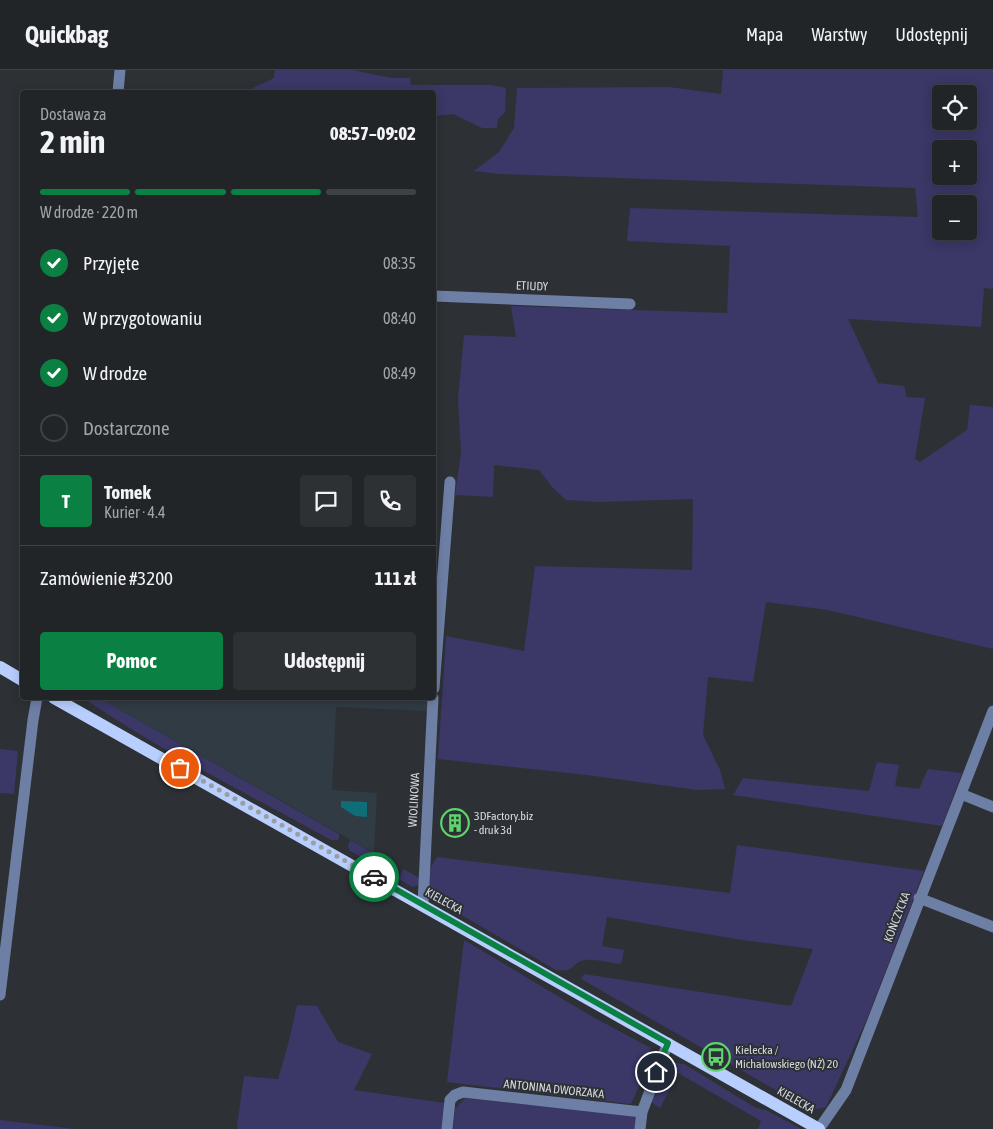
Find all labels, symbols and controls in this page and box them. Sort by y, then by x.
text: Quickbag [25,21,108,48]
text: Mapa [746,24,783,45]
text: Warstwy [811,24,867,45]
text: Udostępnij [895,24,968,45]
map controls [932,85,977,240]
button: locate [932,85,977,130]
text: Dostawa za [40,105,106,123]
text: 08:57–09:02 [330,122,416,144]
text: 2 min [40,123,105,160]
button: + [932,140,977,185]
button: − [932,195,977,240]
text: W drodze · 220 m [40,203,138,221]
icon: check [40,249,68,277]
text: Przyjęte [83,252,140,274]
text: 08:35 [383,254,416,272]
street label: ETIUDY [516,278,549,294]
icon: check [40,304,68,332]
text: W przygotowaniu [83,307,202,329]
text: 08:40 [383,309,416,327]
icon: check [40,359,68,387]
text: W drodze [83,362,147,384]
text: 08:49 [383,364,416,382]
text: Dostarczone [83,417,170,439]
button: chat [300,475,352,527]
button: phone [364,475,416,527]
text: Tomek [104,481,151,503]
text: T [62,490,70,512]
text: Kurier · 4.4 [104,503,166,521]
text: Zamówienie #3200 [40,567,173,589]
text: 111 zł [375,567,416,589]
button: Pomoc [40,632,223,690]
button: Udostępnij [233,632,416,690]
pin [159,747,201,789]
icon: bag [166,754,194,782]
street label: WIOLINOWA [406,772,422,828]
building icon: 3DFactory.biz - druk 3d [440,808,470,838]
place label: 3DFactory.biz - druk 3d [474,809,534,837]
courier [349,852,399,902]
icon: car [360,863,388,891]
street label: KIELECKA [423,885,465,917]
street label: KOŃCZYCKA [881,890,913,944]
bus stop icon: Kielecka / Michałowskiego (NŻ) 20 [701,1042,731,1072]
place label: Kielecka / Michałowskiego (NŻ) 20 [735,1043,838,1071]
pin [635,1051,677,1093]
icon: home [642,1058,670,1086]
street label: ANTONINA DWORZAKA [503,1077,605,1101]
street label: KIELECKA [775,1084,817,1116]

